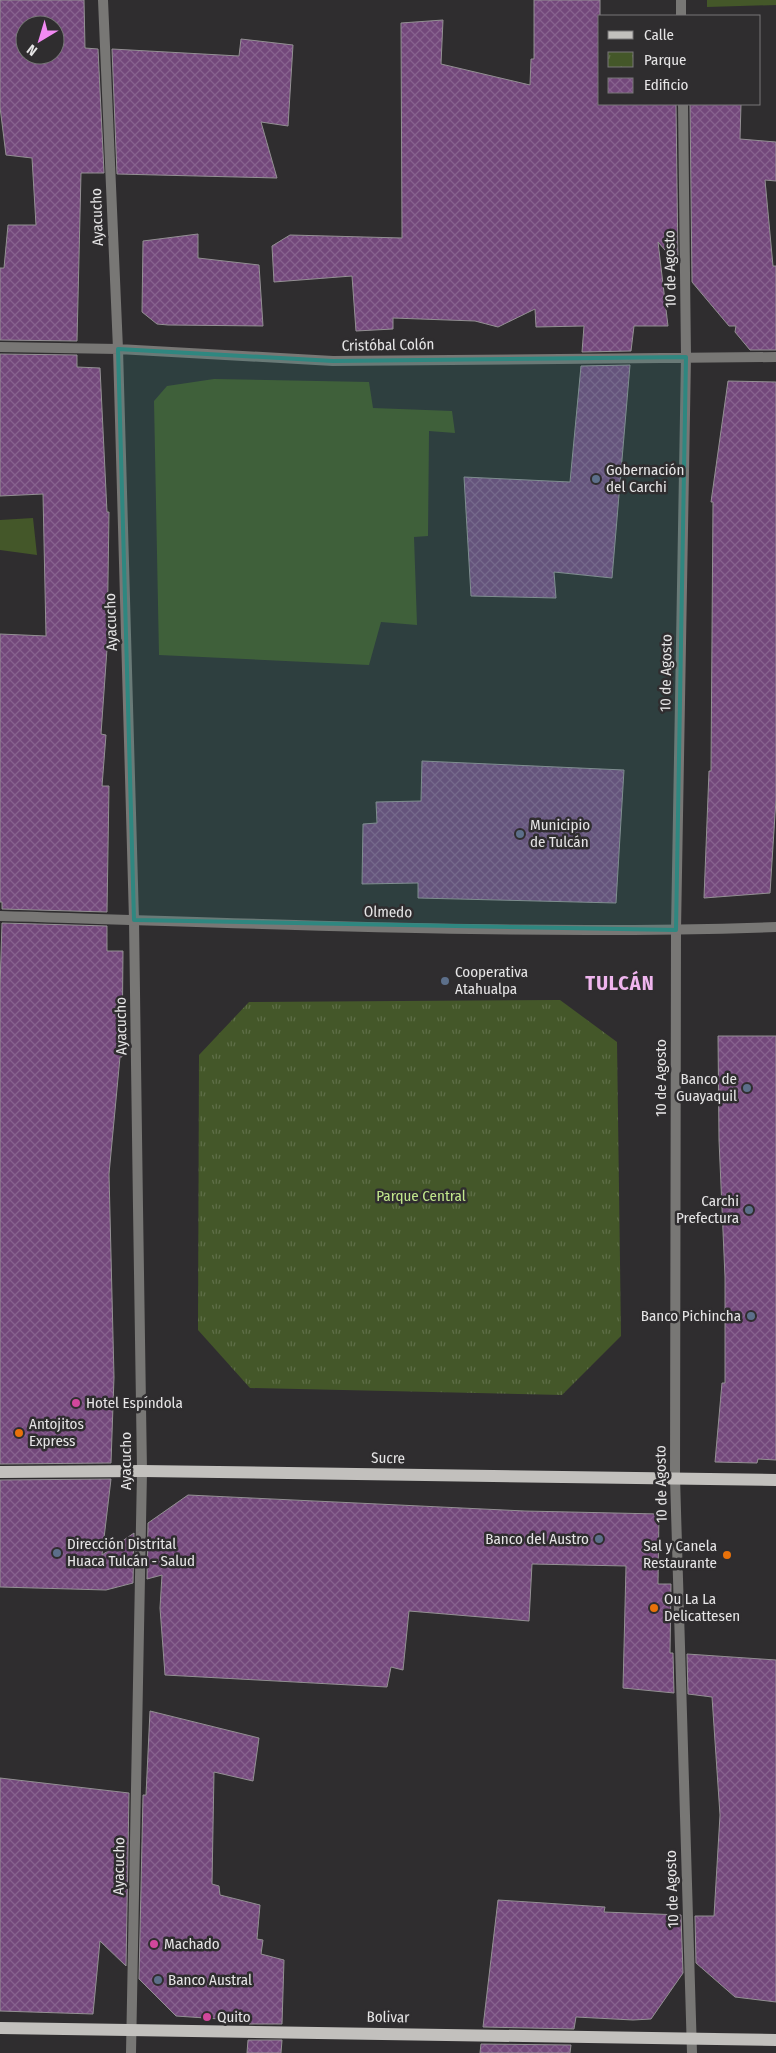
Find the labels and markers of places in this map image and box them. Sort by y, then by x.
place label: Gobernación del Carchi [606,461,684,496]
marker: Gobernación del Carchi [590,473,602,485]
place label: Municipio de Tulcán [530,816,590,851]
marker: Municipio de Tulcán [514,828,526,840]
place label: Cooperativa Atahualpa [455,963,528,998]
marker: Cooperativa Atahualpa [439,975,451,987]
place label: Banco de Guayaquil [676,1070,737,1105]
marker: Banco de Guayaquil [741,1082,753,1094]
place label: Carchi Prefectura [676,1192,739,1227]
marker: Carchi Prefectura [743,1204,755,1216]
place label: Banco Pichincha [641,1307,741,1325]
marker: Banco Pichincha [745,1310,757,1322]
place label: Hotel Espíndola [86,1394,183,1412]
marker: Hotel Espíndola [70,1397,82,1409]
place label: Antojitos Express [29,1415,84,1450]
marker: Antojitos Express [13,1427,25,1439]
place label: Banco del Austro [485,1530,589,1548]
marker: Banco del Austro [593,1533,605,1545]
place label: Dirección Distrital Huaca Tulcán - Salud [67,1535,195,1570]
place label: Sal y Canela Restaurante [643,1537,717,1572]
marker: Dirección Distrital Huaca Tulcán - Salud [51,1547,63,1559]
marker: Sal y Canela Restaurante [721,1549,733,1561]
place label: Ou La La Delicattesen [664,1590,740,1625]
marker: Ou La La Delicattesen [648,1602,660,1614]
place label: Machado [164,1935,220,1953]
marker: Machado [148,1938,160,1950]
place label: Banco Austral [168,1971,252,1989]
marker: Banco Austral [152,1974,164,1986]
place label: Quito [217,2008,251,2026]
marker: Quito [201,2011,213,2023]

